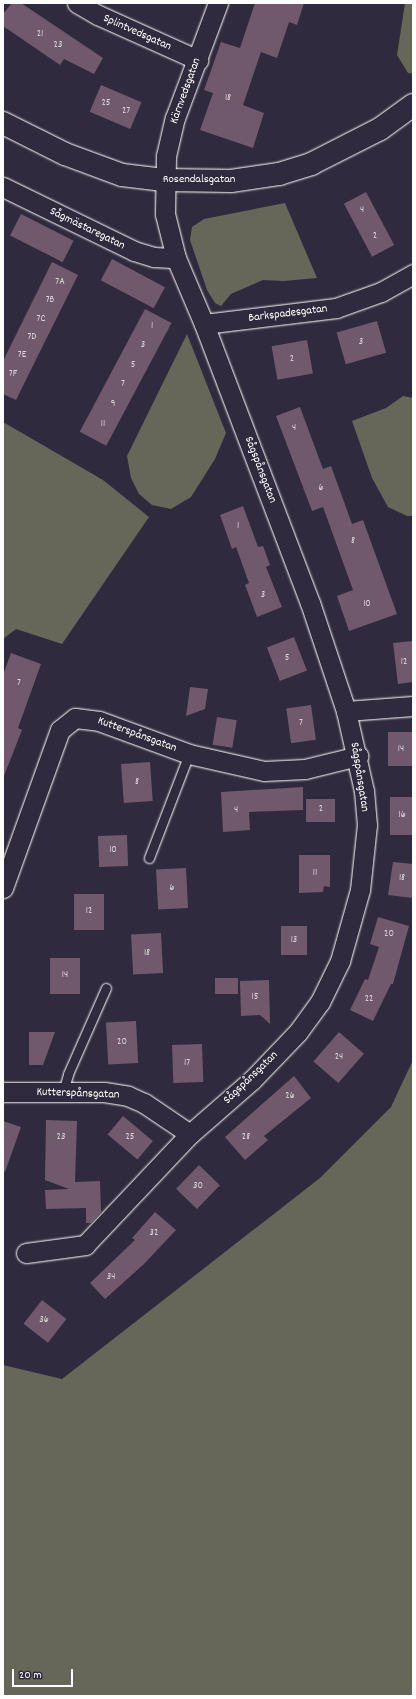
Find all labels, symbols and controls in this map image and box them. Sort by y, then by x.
street label: Splintvedsgatan [101,12,173,54]
house number: 21 [37,29,43,41]
house number: 23 [54,40,62,52]
street label: Kärnvedsgatan [167,56,205,126]
house number: 18 [225,93,231,105]
house number: 25 [102,98,110,110]
house number: 27 [122,106,130,118]
street label: Rosendalsgatan [163,173,235,187]
street label: Sågmästaregatan [47,205,127,253]
house number: 4 [360,205,364,217]
house number: 2 [373,231,377,243]
house number: 7A [55,277,65,289]
house number: 7B [46,295,54,307]
street label: Barkspadesgatan [248,302,328,326]
house number: 7C [37,314,45,326]
house number: 1 [151,321,153,333]
house number: 7D [28,332,36,344]
house number: 3 [359,337,363,349]
house number: 3 [141,340,145,352]
house number: 7E [18,350,26,362]
house number: 2 [290,354,294,366]
house number: 5 [131,360,135,372]
house number: 7F [9,369,17,381]
house number: 7 [121,379,125,391]
house number: 9 [111,399,115,411]
house number: 11 [101,419,105,431]
house number: 4 [292,423,296,435]
street label: Sågspånsgatan [241,435,279,505]
house number: 6 [319,483,323,495]
house number: 1 [237,521,239,533]
house number: 8 [351,536,355,548]
house number: 3 [261,590,265,602]
house number: 10 [363,599,371,611]
house number: 5 [285,653,289,665]
house number: 12 [401,657,407,669]
house number: 7 [17,678,21,690]
street label: Kutterspånsgatan [96,714,178,756]
house number: 7 [299,718,303,730]
street label: Sågspånsgatan [346,741,372,813]
house number: 14 [398,744,404,756]
house number: 8 [135,777,139,789]
house number: 2 [319,804,323,816]
house number: 4 [234,805,238,817]
house number: 16 [398,810,406,822]
house number: 10 [109,845,117,857]
house number: 11 [313,868,317,880]
house number: 18 [399,873,405,885]
house number: 6 [170,883,174,895]
house number: 12 [86,906,92,918]
house number: 20 [384,929,394,941]
house number: 13 [291,935,297,947]
house number: 18 [144,948,150,960]
house number: 14 [62,970,68,982]
house number: 15 [252,992,258,1004]
house number: 22 [365,994,373,1006]
house number: 20 [117,1037,127,1049]
street label: Sågspånsgatan [221,1048,281,1108]
house number: 24 [335,1052,343,1064]
house number: 17 [184,1058,190,1070]
street label: Kutterspånsgatan [36,1085,120,1103]
house number: 26 [285,1091,295,1103]
house number: 23 [57,1132,65,1144]
house number: 25 [126,1132,134,1144]
house number: 28 [242,1132,250,1144]
house number: 30 [193,1181,203,1193]
house number: 32 [150,1228,158,1240]
house number: 34 [107,1272,115,1284]
house number: 36 [39,1315,49,1327]
scale bar [14,1661,75,1687]
text: 20 m [19,1667,42,1684]

